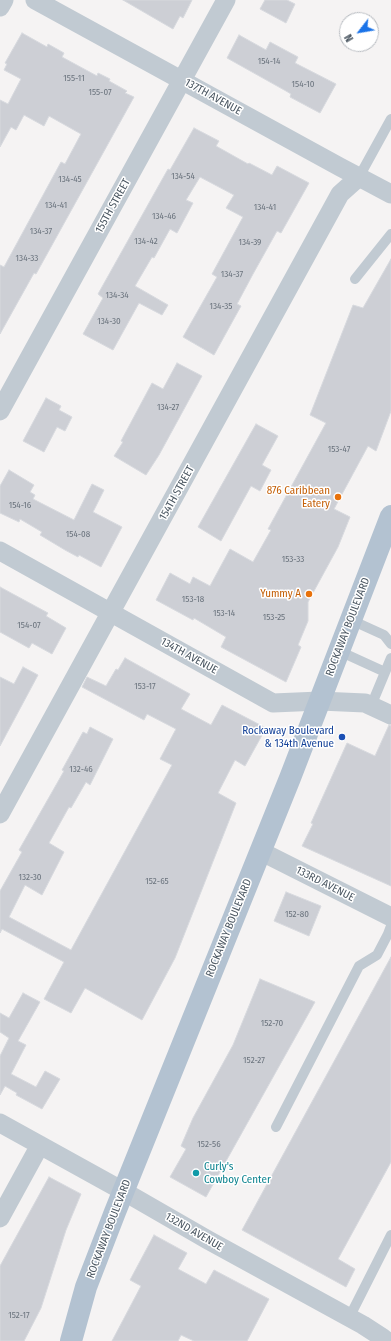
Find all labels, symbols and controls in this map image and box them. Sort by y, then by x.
north arrow [339,12,379,52]
text: N [342,32,356,44]
house number: 154-14 [258,56,280,66]
house number: 155-11 [63,73,85,83]
street label: 137TH AVENUE [182,76,244,118]
house number: 154-10 [292,79,314,89]
house number: 155-07 [88,87,112,97]
house number: 134-54 [171,171,195,181]
house number: 134-45 [58,174,82,184]
street label: 155TH STREET [93,177,133,235]
house number: 134-41 [45,200,67,210]
house number: 134-41 [254,202,276,212]
house number: 134-46 [152,211,176,221]
house number: 134-37 [30,226,52,236]
house number: 134-42 [134,236,158,246]
house number: 134-39 [239,237,261,247]
house number: 134-33 [16,253,38,263]
house number: 134-37 [221,269,243,279]
house number: 134-34 [105,290,129,300]
house number: 134-35 [210,301,232,311]
house number: 134-30 [97,316,121,326]
house number: 134-27 [157,402,179,412]
house number: 153-47 [328,444,350,454]
street label: 154TH STREET [157,463,197,523]
place label: 876 Caribbean Eatery [267,484,330,510]
marker: 876 Caribbean Eatery [333,492,343,502]
house number: 154-16 [9,500,31,510]
house number: 154-08 [66,529,90,539]
house number: 153-33 [282,554,304,564]
street label: ROCKAWAY BOULEVARD [323,576,373,678]
place label: Yummy A [260,587,301,601]
marker: Yummy A [304,589,314,599]
house number: 153-18 [182,594,204,604]
house number: 153-14 [213,608,235,618]
house number: 153-25 [263,612,285,622]
house number: 154-07 [17,620,41,630]
street label: 134TH AVENUE [158,635,220,677]
house number: 153-17 [134,681,156,691]
place label: Rockaway Boulevard & 134th Avenue [242,724,334,750]
marker: Rockaway Boulevard & 134th Avenue [337,732,347,742]
house number: 132-46 [69,764,93,774]
street label: 133RD AVENUE [294,864,356,904]
house number: 132-30 [19,872,41,882]
house number: 152-65 [145,876,169,886]
street label: ROCKAWAY BOULEVARD [203,877,255,979]
house number: 152-80 [285,909,309,919]
house number: 152-70 [261,1018,283,1028]
house number: 152-27 [243,1055,265,1065]
house number: 152-56 [197,1139,221,1149]
place label: Curly's Cowboy Center [204,1160,271,1186]
marker: Curly's Cowboy Center [191,1168,201,1178]
street label: ROCKAWAY BOULEVARD [84,1178,134,1280]
street label: 132ND AVENUE [163,1210,225,1254]
house number: 152-17 [8,1310,30,1320]

